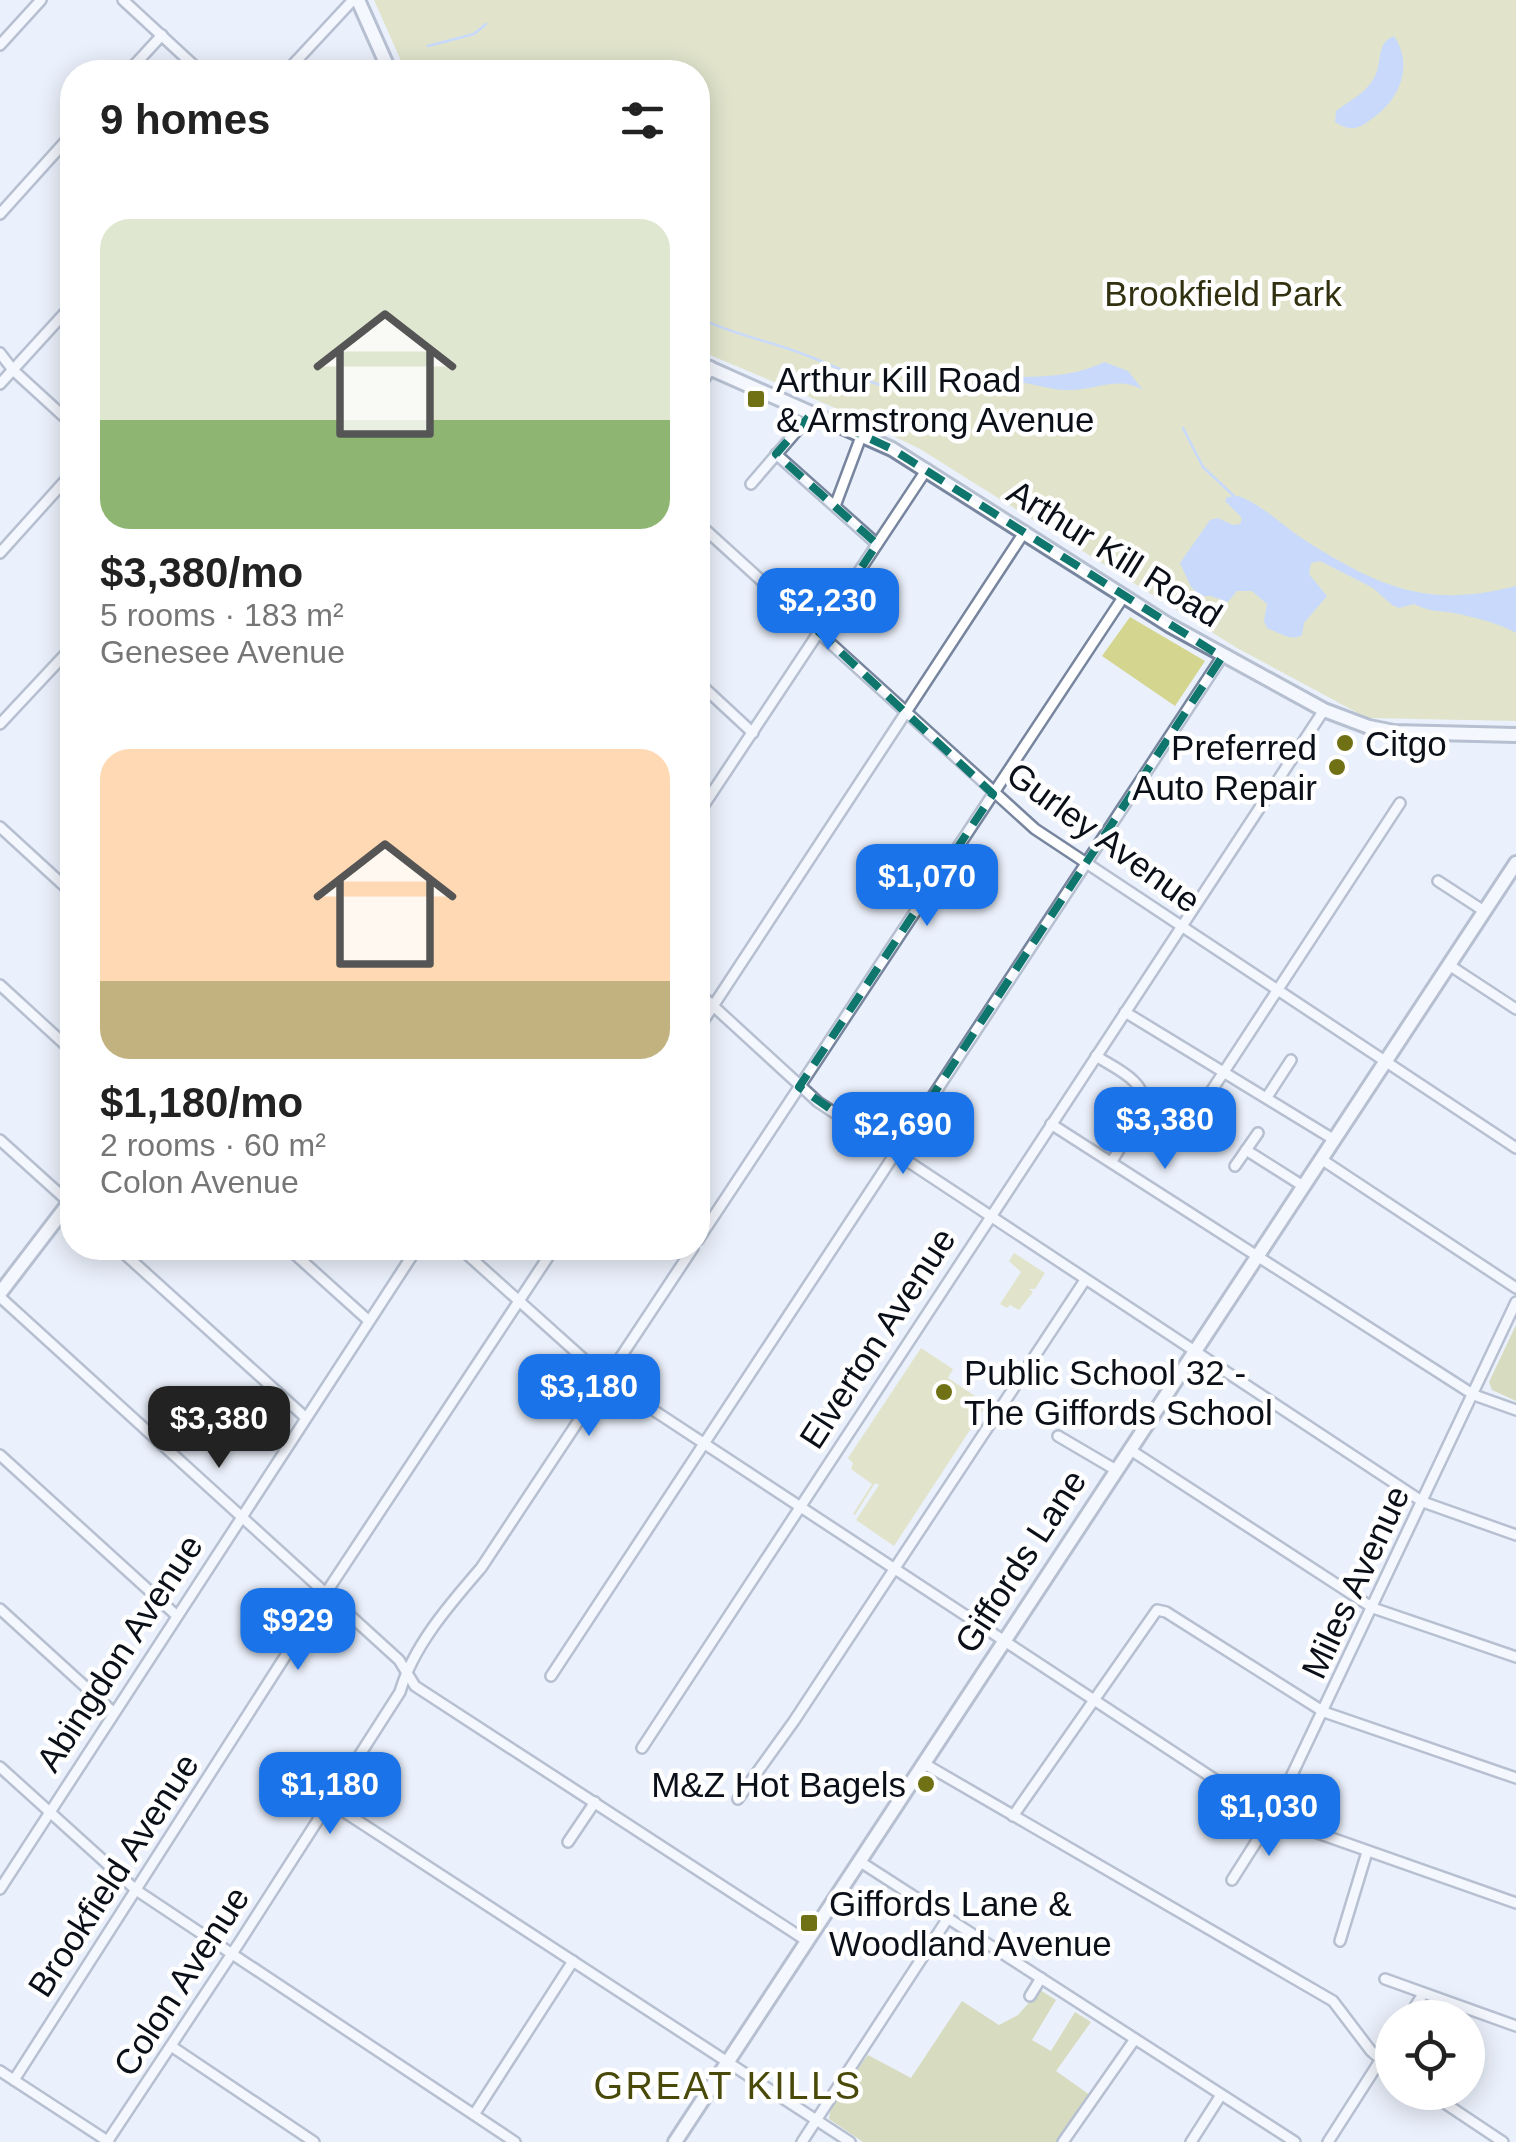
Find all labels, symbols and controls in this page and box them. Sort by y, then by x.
icon: filters [615,93,670,148]
text: 9 homes [100,96,270,143]
park label: Brookfield Park [1104,274,1342,313]
icon: home [295,284,475,464]
place label: Arthur Kill Road & Armstrong Avenue [776,360,1094,439]
marker: Arthur Kill Road & Armstrong Avenue [745,388,767,410]
street label: Arthur Kill Road [1001,472,1229,634]
text: $3,380/mo [100,549,303,596]
pin: $2,230 [747,568,909,653]
text: $2,230 [779,582,877,618]
text: 5 rooms · 183 m² [100,597,344,633]
text: Genesee Avenue [100,634,345,670]
place label: Citgo [1365,724,1447,763]
place label: Preferred Auto Repair [1132,728,1317,807]
marker: Citgo [1334,732,1356,754]
street label: Gurley Avenue [1000,754,1208,920]
marker: Preferred Auto Repair [1326,756,1348,778]
icon: home [295,814,475,994]
pin: $1,070 [846,844,1008,929]
text: $1,070 [878,858,976,894]
text: $1,180/mo [100,1079,303,1126]
pin: $3,380 [1084,1087,1246,1172]
pin: $2,690 [822,1092,984,1177]
text: $3,380 [1116,1101,1214,1137]
text: $2,690 [854,1106,952,1142]
text: 2 rooms · 60 m² [100,1127,326,1163]
text: Colon Avenue [100,1164,299,1200]
street label: Elverton Avenue [791,1221,963,1455]
place label: Public School 32 - The Giffords School [964,1353,1273,1432]
pin: $3,180 [508,1354,670,1439]
text: $3,180 [540,1368,638,1404]
marker: Public School 32 - The Giffords School [933,1381,955,1403]
pin: $3,380 [138,1386,300,1471]
text: $3,380 [170,1400,268,1436]
street label: Giffords Lane [947,1463,1093,1659]
street label: Miles Avenue [1293,1480,1417,1684]
street label: Abingdon Avenue [28,1528,210,1778]
pin: $929 [239,1588,357,1673]
text: $929 [262,1602,334,1638]
street label: Brookfield Avenue [20,1746,206,2004]
pin: $1,180 [249,1752,411,1837]
place label: M&Z Hot Bagels [651,1765,906,1804]
text: $1,180 [281,1766,379,1802]
marker: M&Z Hot Bagels [915,1773,937,1795]
pin: $1,030 [1188,1774,1350,1859]
text: $1,030 [1220,1788,1318,1824]
street label: Colon Avenue [105,1879,257,2083]
place label: Giffords Lane & Woodland Avenue [829,1884,1112,1963]
marker: Giffords Lane & Woodland Avenue [798,1912,820,1934]
map controls [1375,2000,1485,2110]
button: locate [1375,2000,1485,2110]
district label: GREAT KILLS [594,2065,862,2107]

